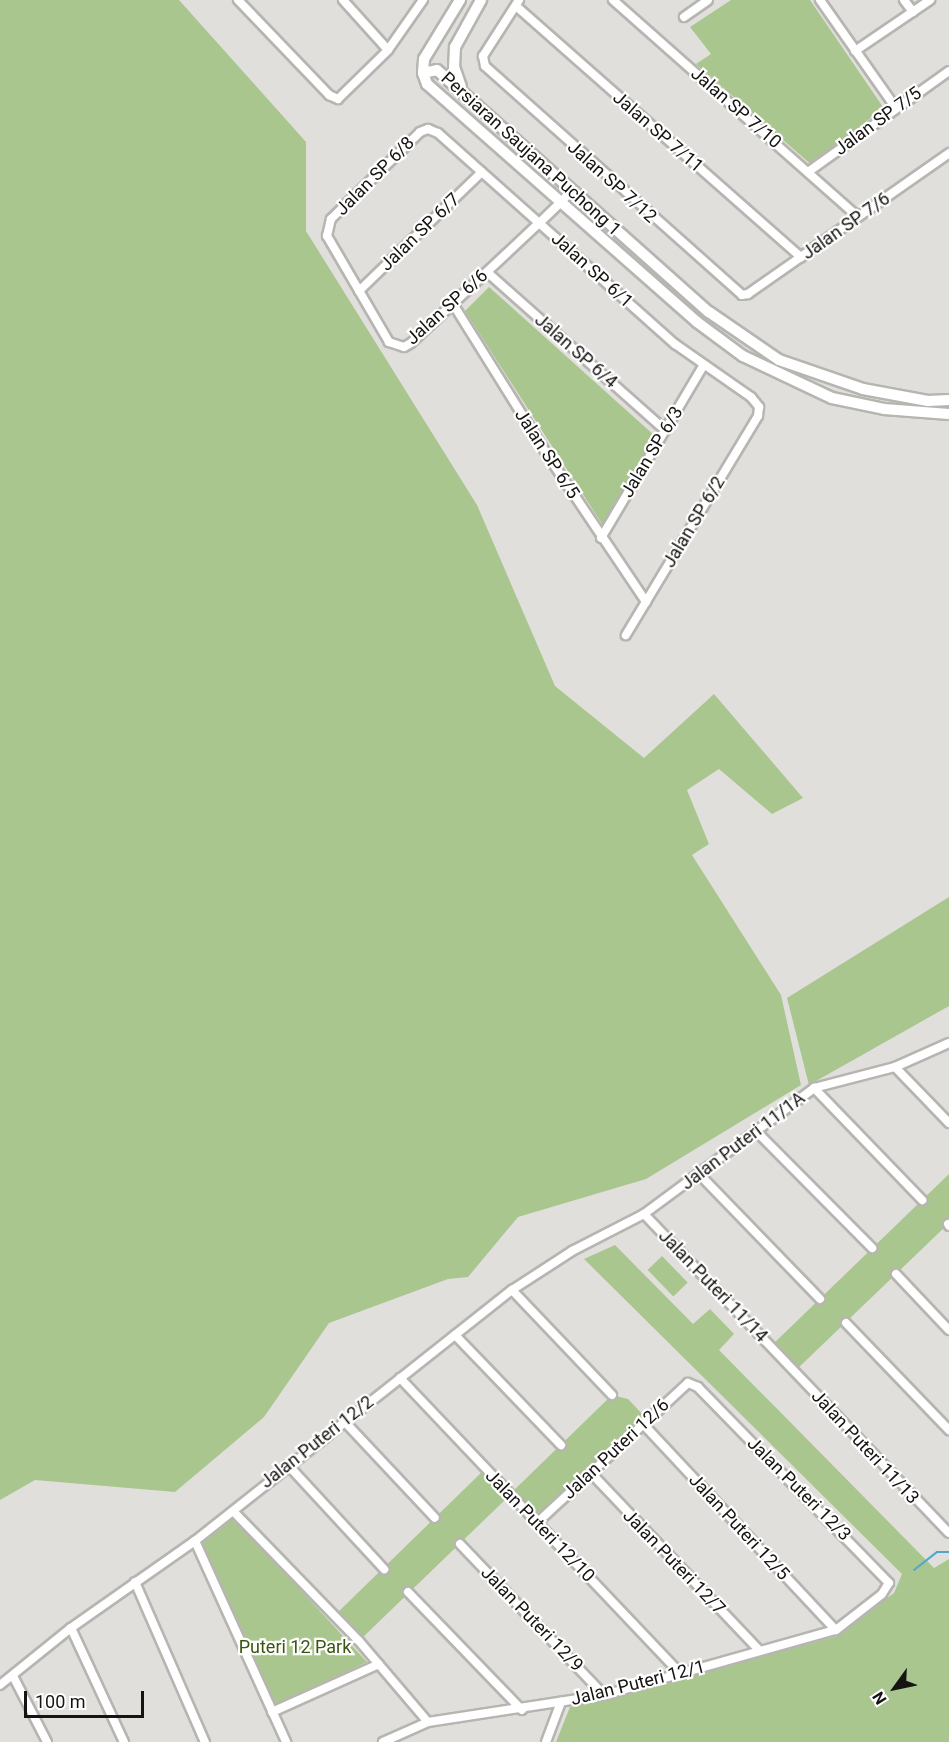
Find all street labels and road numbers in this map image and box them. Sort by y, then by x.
street label: Jalan SP 7/10 [686,63,786,153]
street label: Persiaran Saujana Puchong 1 [437,68,625,240]
street label: Jalan SP 7/5 [830,82,926,160]
street label: Jalan SP 7/11 [608,87,708,177]
street label: Jalan SP 6/8 [331,132,419,220]
street label: Jalan SP 7/12 [563,136,661,228]
street label: Jalan SP 7/6 [798,188,894,264]
street label: Jalan SP 6/7 [376,189,464,275]
street label: Jalan SP 6/1 [547,228,637,312]
street label: Jalan SP 6/6 [402,265,492,349]
street label: Jalan SP 6/4 [530,309,622,393]
street label: Jalan SP 6/3 [616,403,688,501]
street label: Jalan SP 6/5 [510,405,584,503]
street label: Jalan SP 6/2 [658,473,730,571]
street label: Jalan Puteri 11/1A [677,1087,809,1195]
street label: Jalan Puteri 11/14 [654,1225,772,1347]
street label: Jalan Puteri 11/13 [807,1386,923,1508]
street label: Jalan Puteri 12/2 [256,1391,378,1493]
street label: Jalan Puteri 12/6 [558,1394,674,1504]
street label: Jalan Puteri 12/3 [743,1433,855,1545]
street label: Jalan Puteri 12/10 [481,1465,599,1587]
street label: Jalan Puteri 12/5 [684,1469,794,1585]
street label: Jalan Puteri 12/7 [618,1505,730,1619]
street label: Jalan Puteri 12/9 [476,1562,588,1676]
street label: Jalan Puteri 12/1 [569,1656,707,1710]

